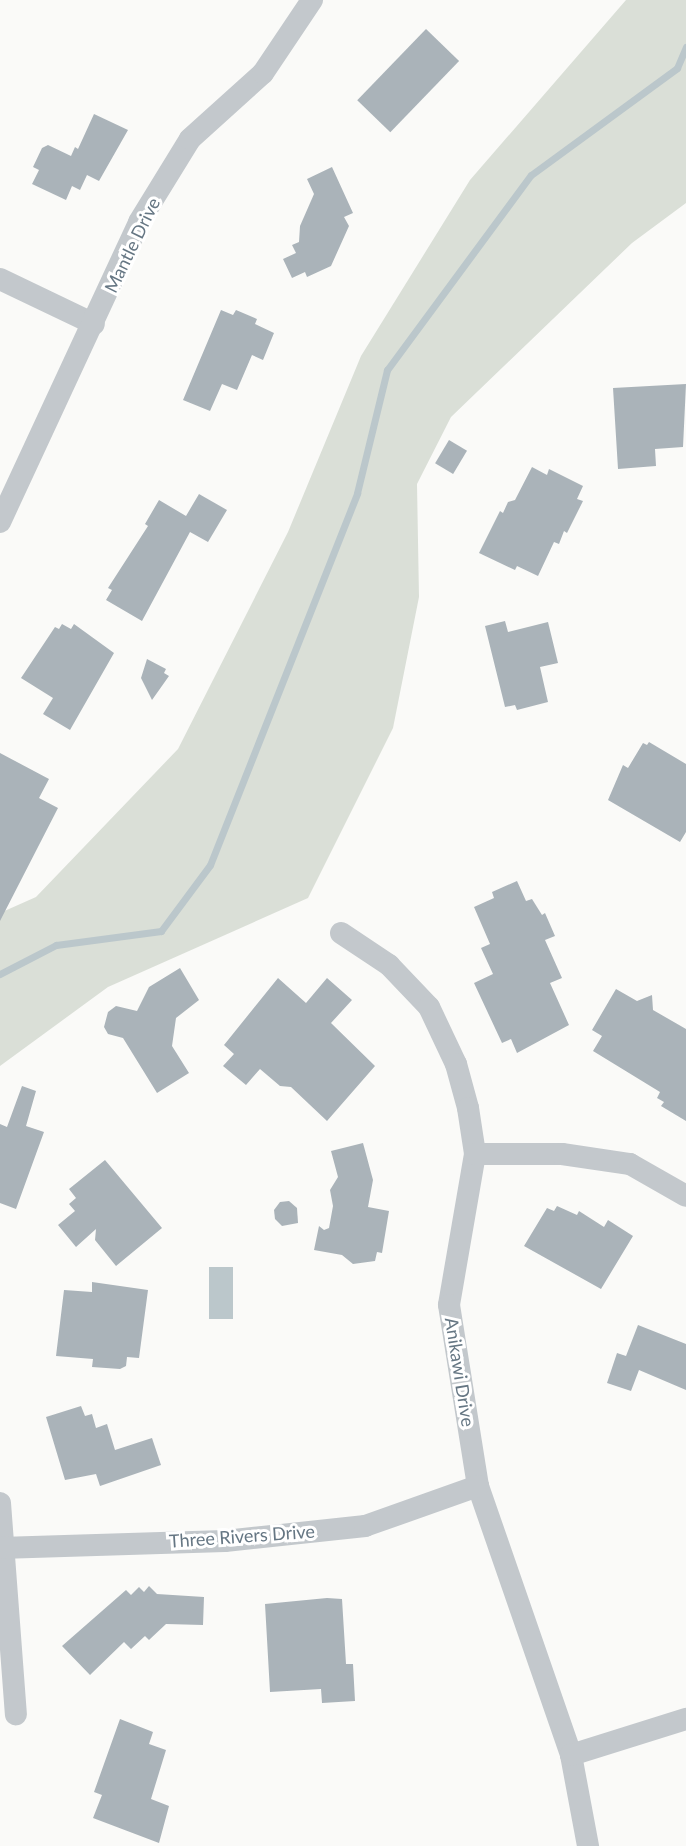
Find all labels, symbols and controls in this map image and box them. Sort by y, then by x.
street label: Mantle Drive [100,194,164,296]
street label: Anikawi Drive [441,1316,479,1428]
street label: Three Rivers Drive [168,1520,316,1552]

